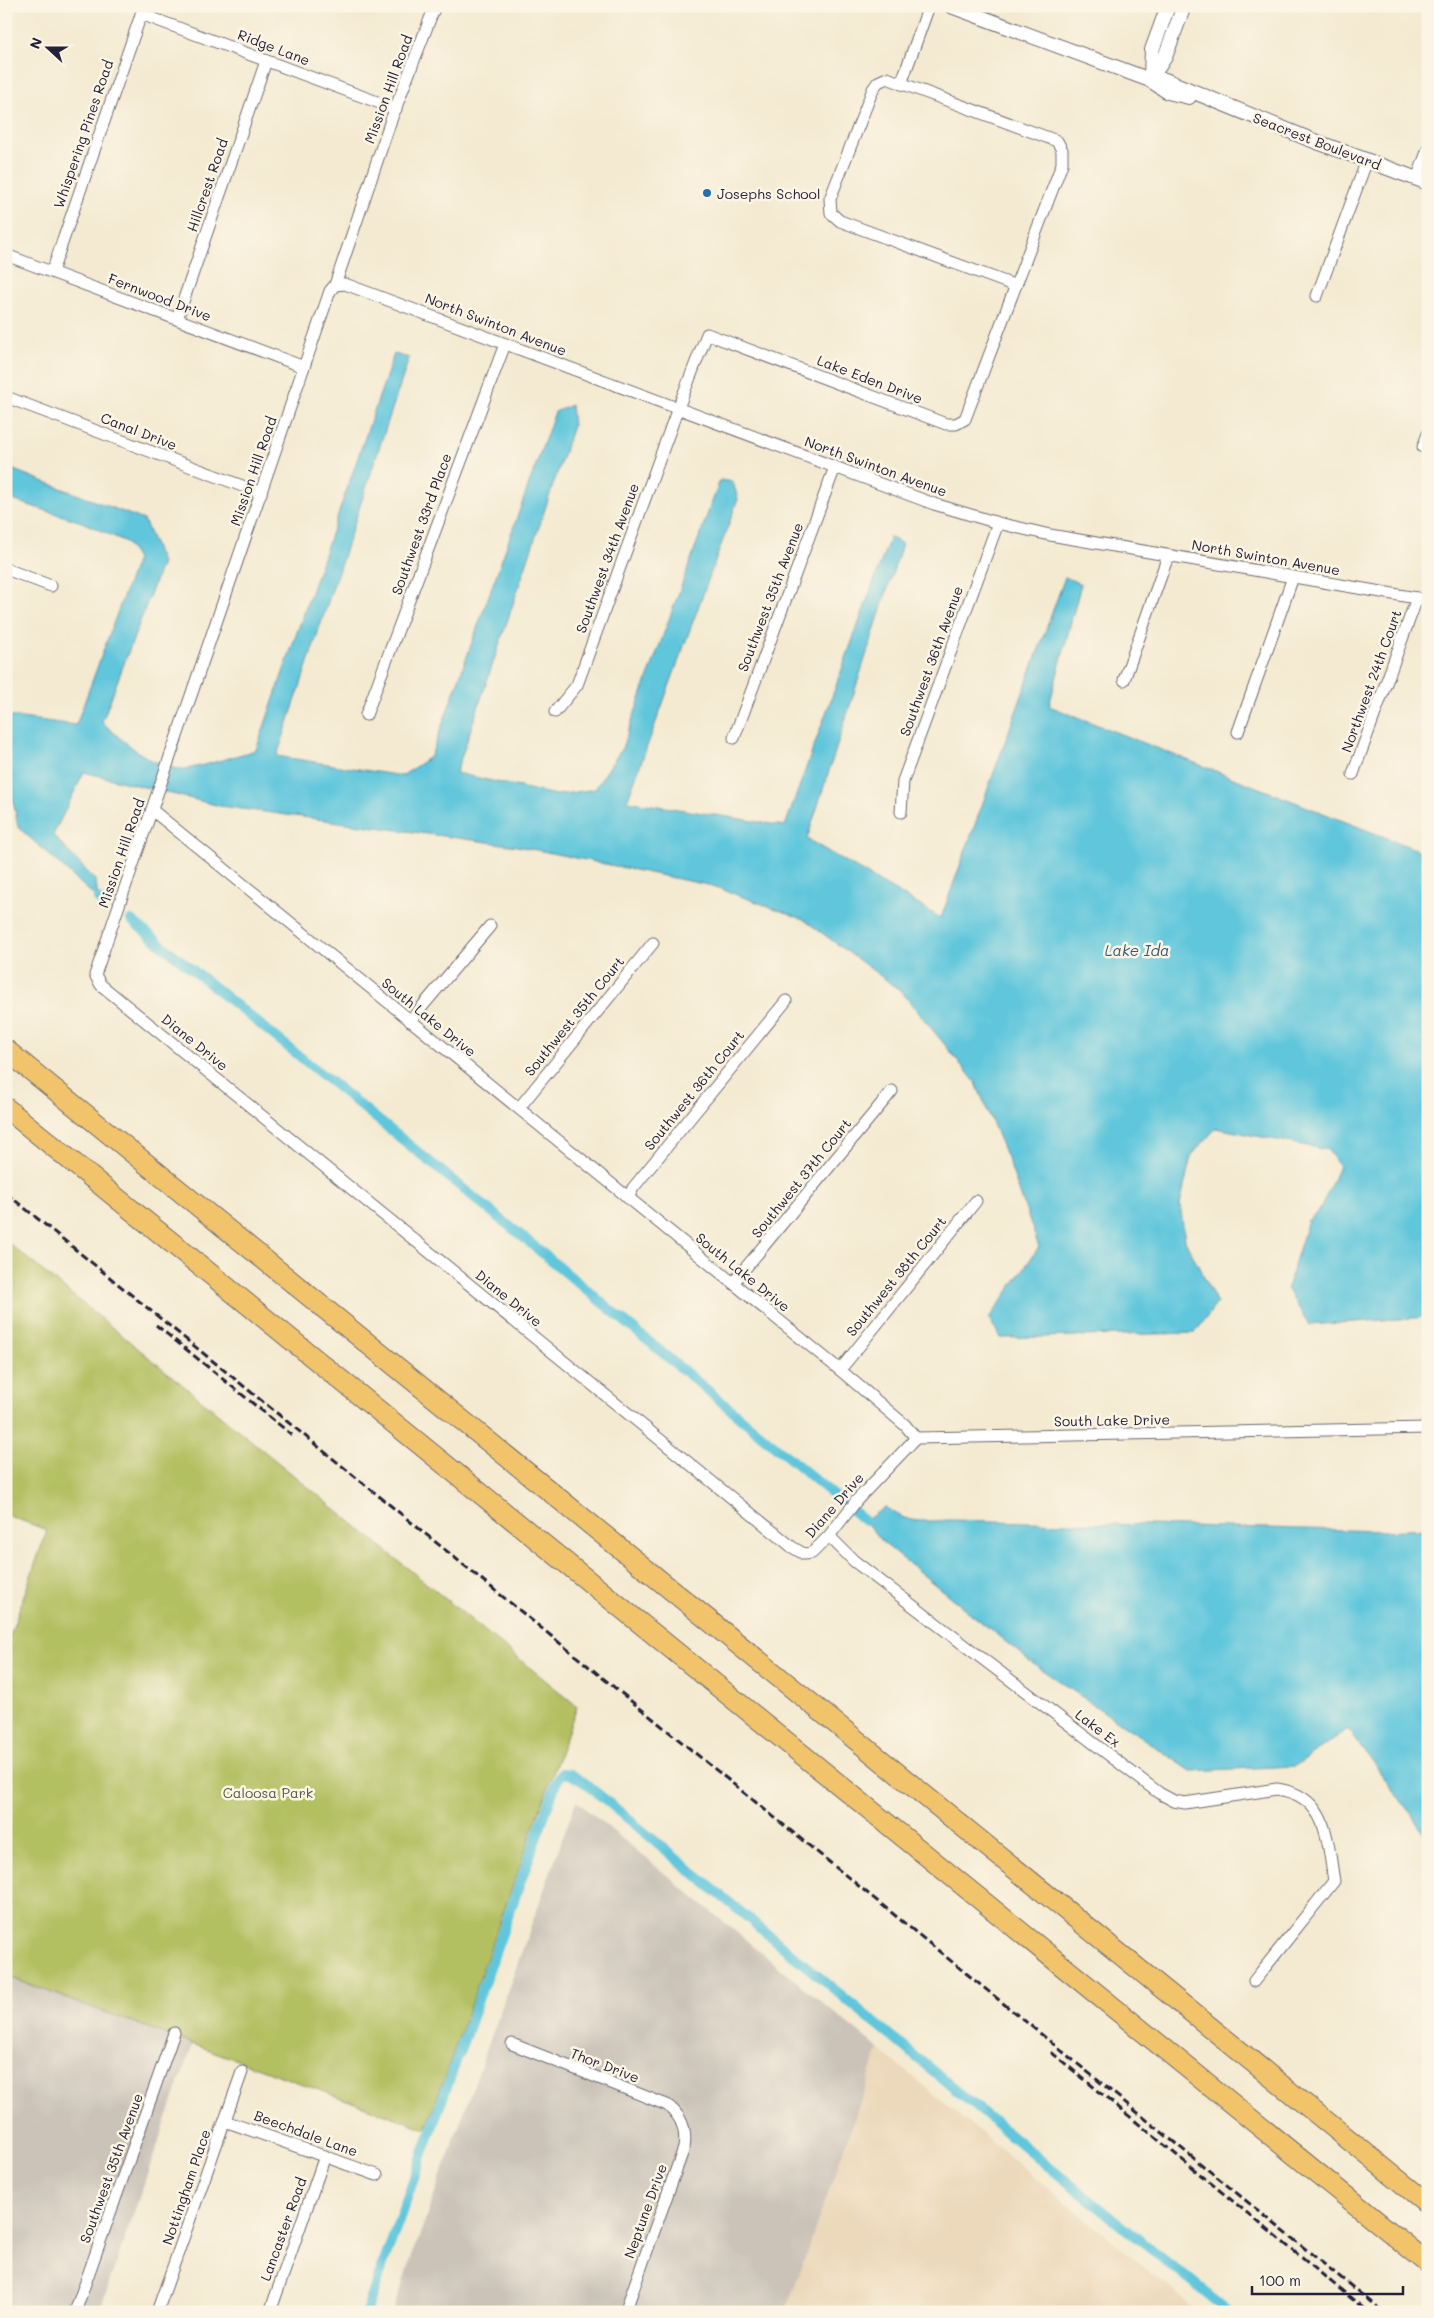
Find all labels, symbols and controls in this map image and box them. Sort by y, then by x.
north arrow [22,22,72,72]
street label: Ridge Lane [235,25,313,69]
street label: Mission Hill Road [359,32,417,146]
text: N [25,35,46,52]
street label: Whispering Pines Road [49,57,117,211]
street label: Seacrest Boulevard [1250,108,1384,174]
street label: Hillcrest Road [182,136,232,234]
place label: Josephs School [717,184,820,203]
marker: Josephs School [701,187,713,199]
street label: Fernwood Drive [106,269,214,325]
street label: North Swinton Avenue [423,288,569,360]
street label: Lake Eden Drive [815,350,925,408]
street label: Canal Drive [98,408,180,454]
street label: Mission Hill Road [225,414,281,528]
street label: North Swinton Avenue [802,431,950,501]
street label: Southwest 33rd Place [387,451,455,597]
street label: Southwest 34th Avenue [571,480,643,636]
street label: Southwest 35th Avenue [733,520,807,674]
street label: North Swinton Avenue [1190,535,1342,579]
street label: Southwest 36th Avenue [895,583,967,739]
street label: Northwest 24th Court [1336,607,1406,755]
street label: Mission Hill Road [93,796,149,910]
water label: Lake Ida [1105,940,1169,960]
street label: Southwest 35th Court [520,952,628,1080]
street label: South Lake Drive [378,973,480,1061]
street label: Diane Drive [158,1009,232,1075]
street label: Southwest 36th Court [640,1026,748,1154]
street label: Southwest 37th Court [747,1114,855,1242]
street label: Southwest 38th Court [842,1212,950,1340]
street label: South Lake Drive [692,1228,794,1316]
street label: Diane Drive [472,1265,546,1331]
street label: South Lake Drive [1054,1409,1170,1431]
street label: Diane Drive [800,1468,868,1542]
street label: Lake Ex [1072,1705,1124,1751]
park label: Caloosa Park [223,1783,313,1802]
street label: Thor Drive [568,2043,642,2087]
street label: Southwest 35th Avenue [75,2090,147,2246]
street label: Beechdale Lane [252,2105,360,2161]
street label: Nottingham Place [157,2127,215,2247]
street label: Neptune Drive [619,2161,671,2261]
street label: Lancaster Road [255,2175,311,2283]
scale bar [1252,2263,1403,2295]
text: 100 m [1259,2270,1301,2290]

